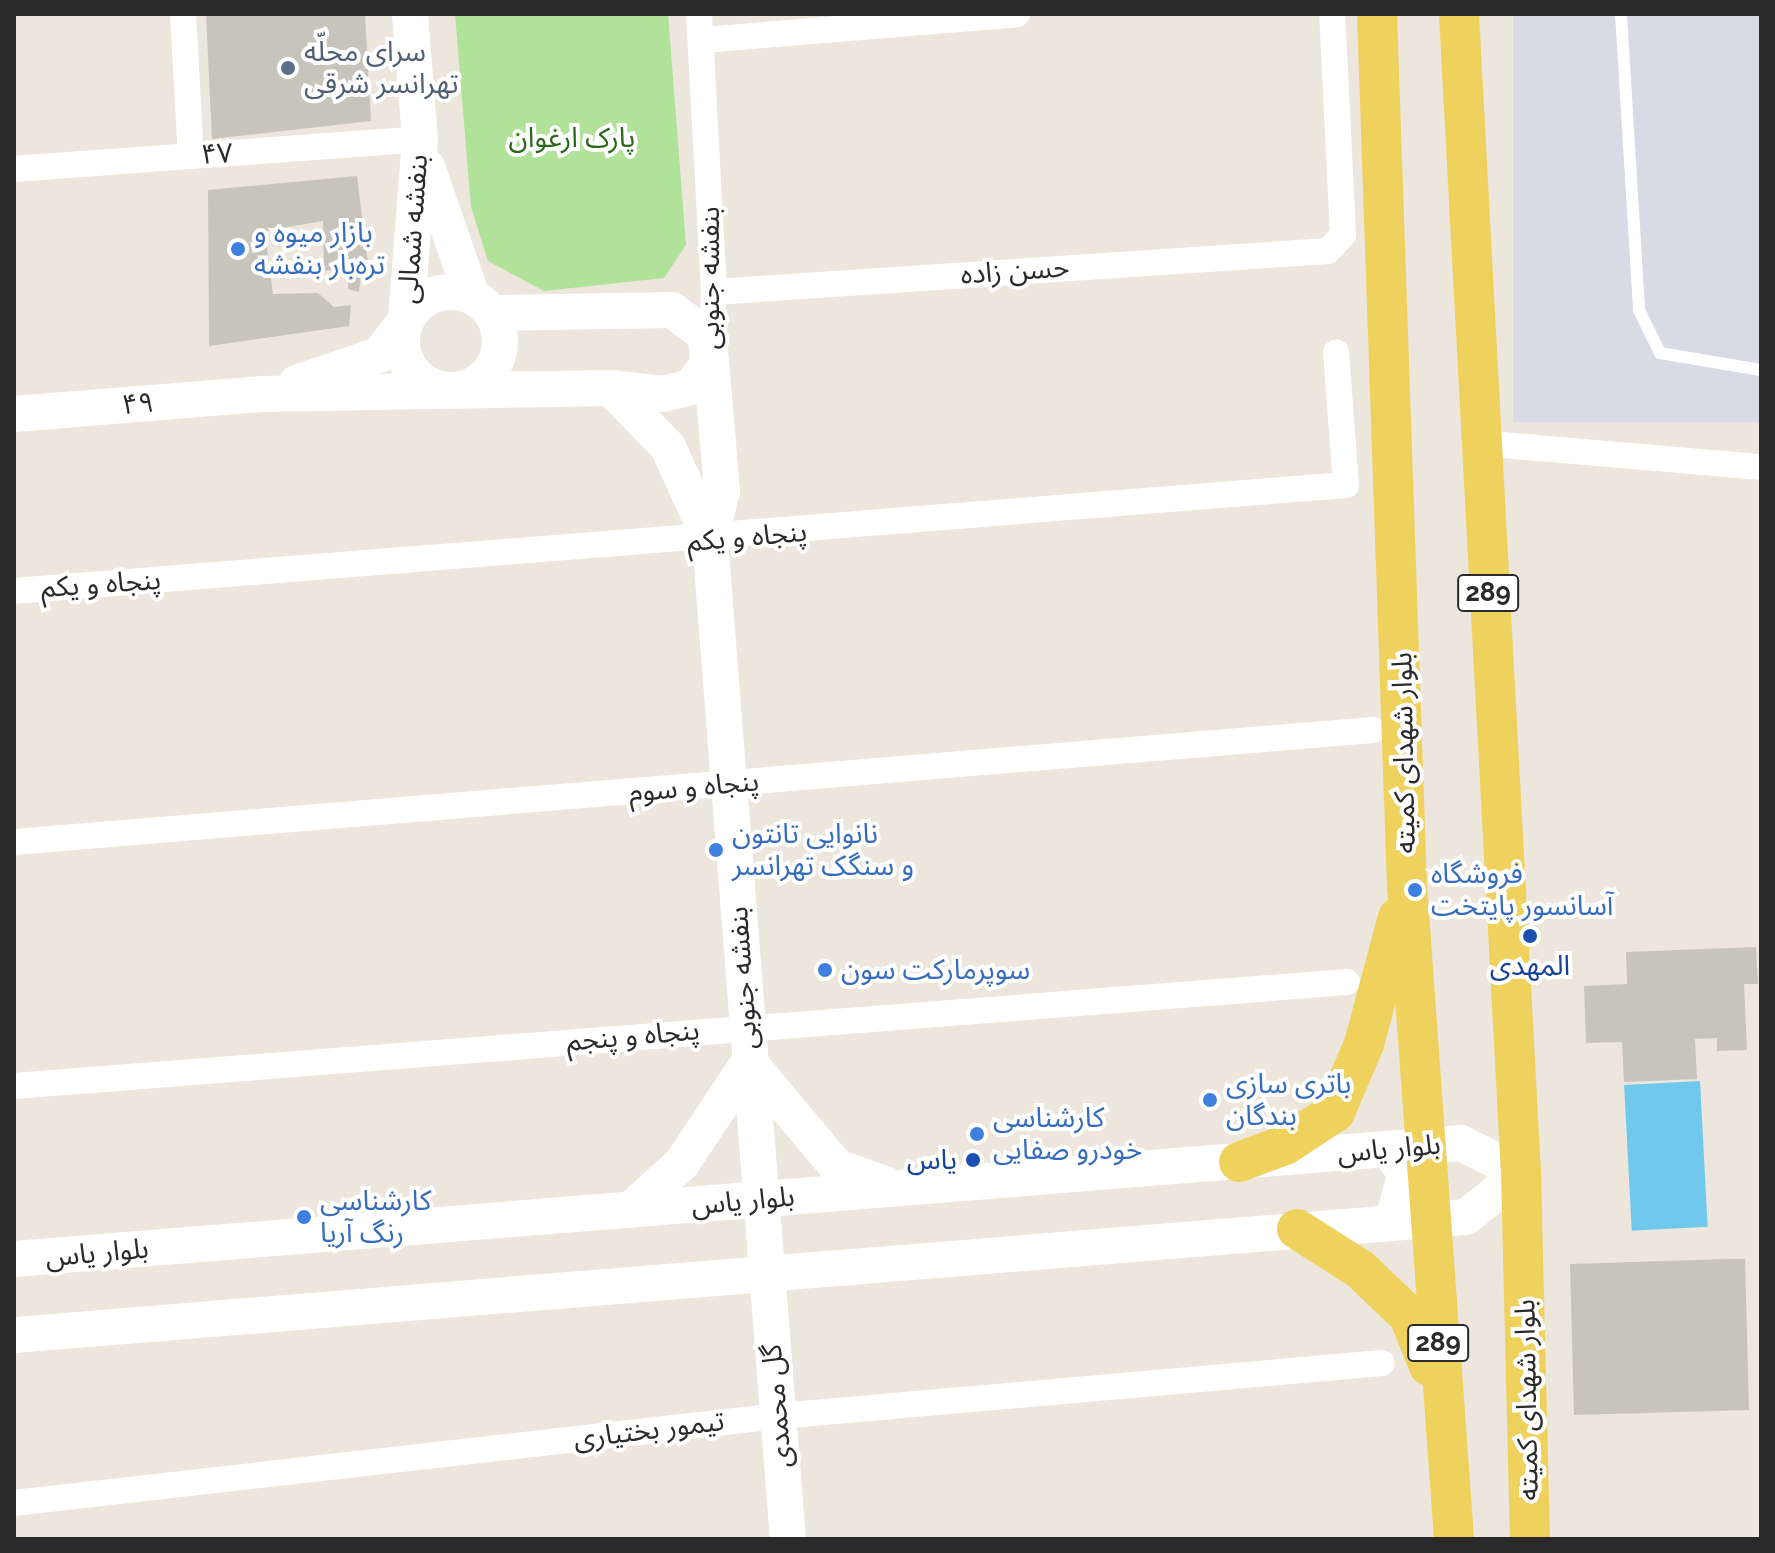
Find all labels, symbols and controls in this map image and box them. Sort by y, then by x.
place label: سرای محلّه تهرانسر شرقی [304,35,459,101]
marker: سرای محلّه تهرانسر شرقی [279,59,297,77]
park label: پارک ارغوان [509,121,635,155]
street label: ۴۷ [200,136,234,172]
street label: بنفشه شمالی [391,153,435,305]
street label: بنفشه جنوبی [693,207,727,349]
place label: بازار میوه و تره‌بار بنفشه [254,216,385,282]
marker: بازار میوه و تره‌بار بنفشه [229,240,247,258]
street label: حسن زاده [960,250,1070,292]
street label: ۴۹ [121,386,155,422]
street label: پنجاه و یکم [686,515,808,559]
street label: پنجاه و یکم [40,563,162,605]
road number: 289 [1456,571,1520,615]
street label: بلوار شهدای کمیته [1385,652,1423,854]
street label: پنجاه و سوم [627,765,761,809]
place label: نانوایی تانتون و سنگک تهرانسر [732,817,914,883]
marker: نانوایی تانتون و سنگک تهرانسر [707,841,725,859]
place label: فروشگاه آسانسور پایتخت [1431,857,1613,923]
marker: فروشگاه آسانسور پایتخت [1406,881,1424,899]
street label: بنفشه جنوبی [721,906,765,1050]
marker: المهدی [1521,927,1539,945]
place label: المهدی [1490,949,1570,983]
place label: سوپرمارکت سون [841,953,1030,987]
marker: سوپرمارکت سون [816,961,834,979]
street label: پنجاه و پنجم [565,1013,701,1059]
place label: باتری سازی بندگان [1226,1067,1351,1133]
marker: باتری سازی بندگان [1201,1091,1219,1109]
place label: کارشناسی خودرو صفایی [993,1101,1142,1167]
marker: کارشناسی خودرو صفایی [968,1125,986,1143]
street label: بلوار یاس [1336,1128,1442,1170]
place label: یاس [907,1143,957,1177]
marker: یاس [964,1151,982,1169]
street label: بلوار یاس [690,1180,796,1222]
place label: کارشناسی رنگ آریا [320,1184,431,1250]
marker: کارشناسی رنگ آریا [295,1208,313,1226]
street label: بلوار یاس [44,1232,150,1274]
street label: بلوار شهدای کمیته [1508,1299,1546,1501]
road number: 289 [1406,1321,1470,1365]
street label: گل محمدی [755,1343,799,1469]
street label: تیمور بختیاری [572,1404,726,1456]

